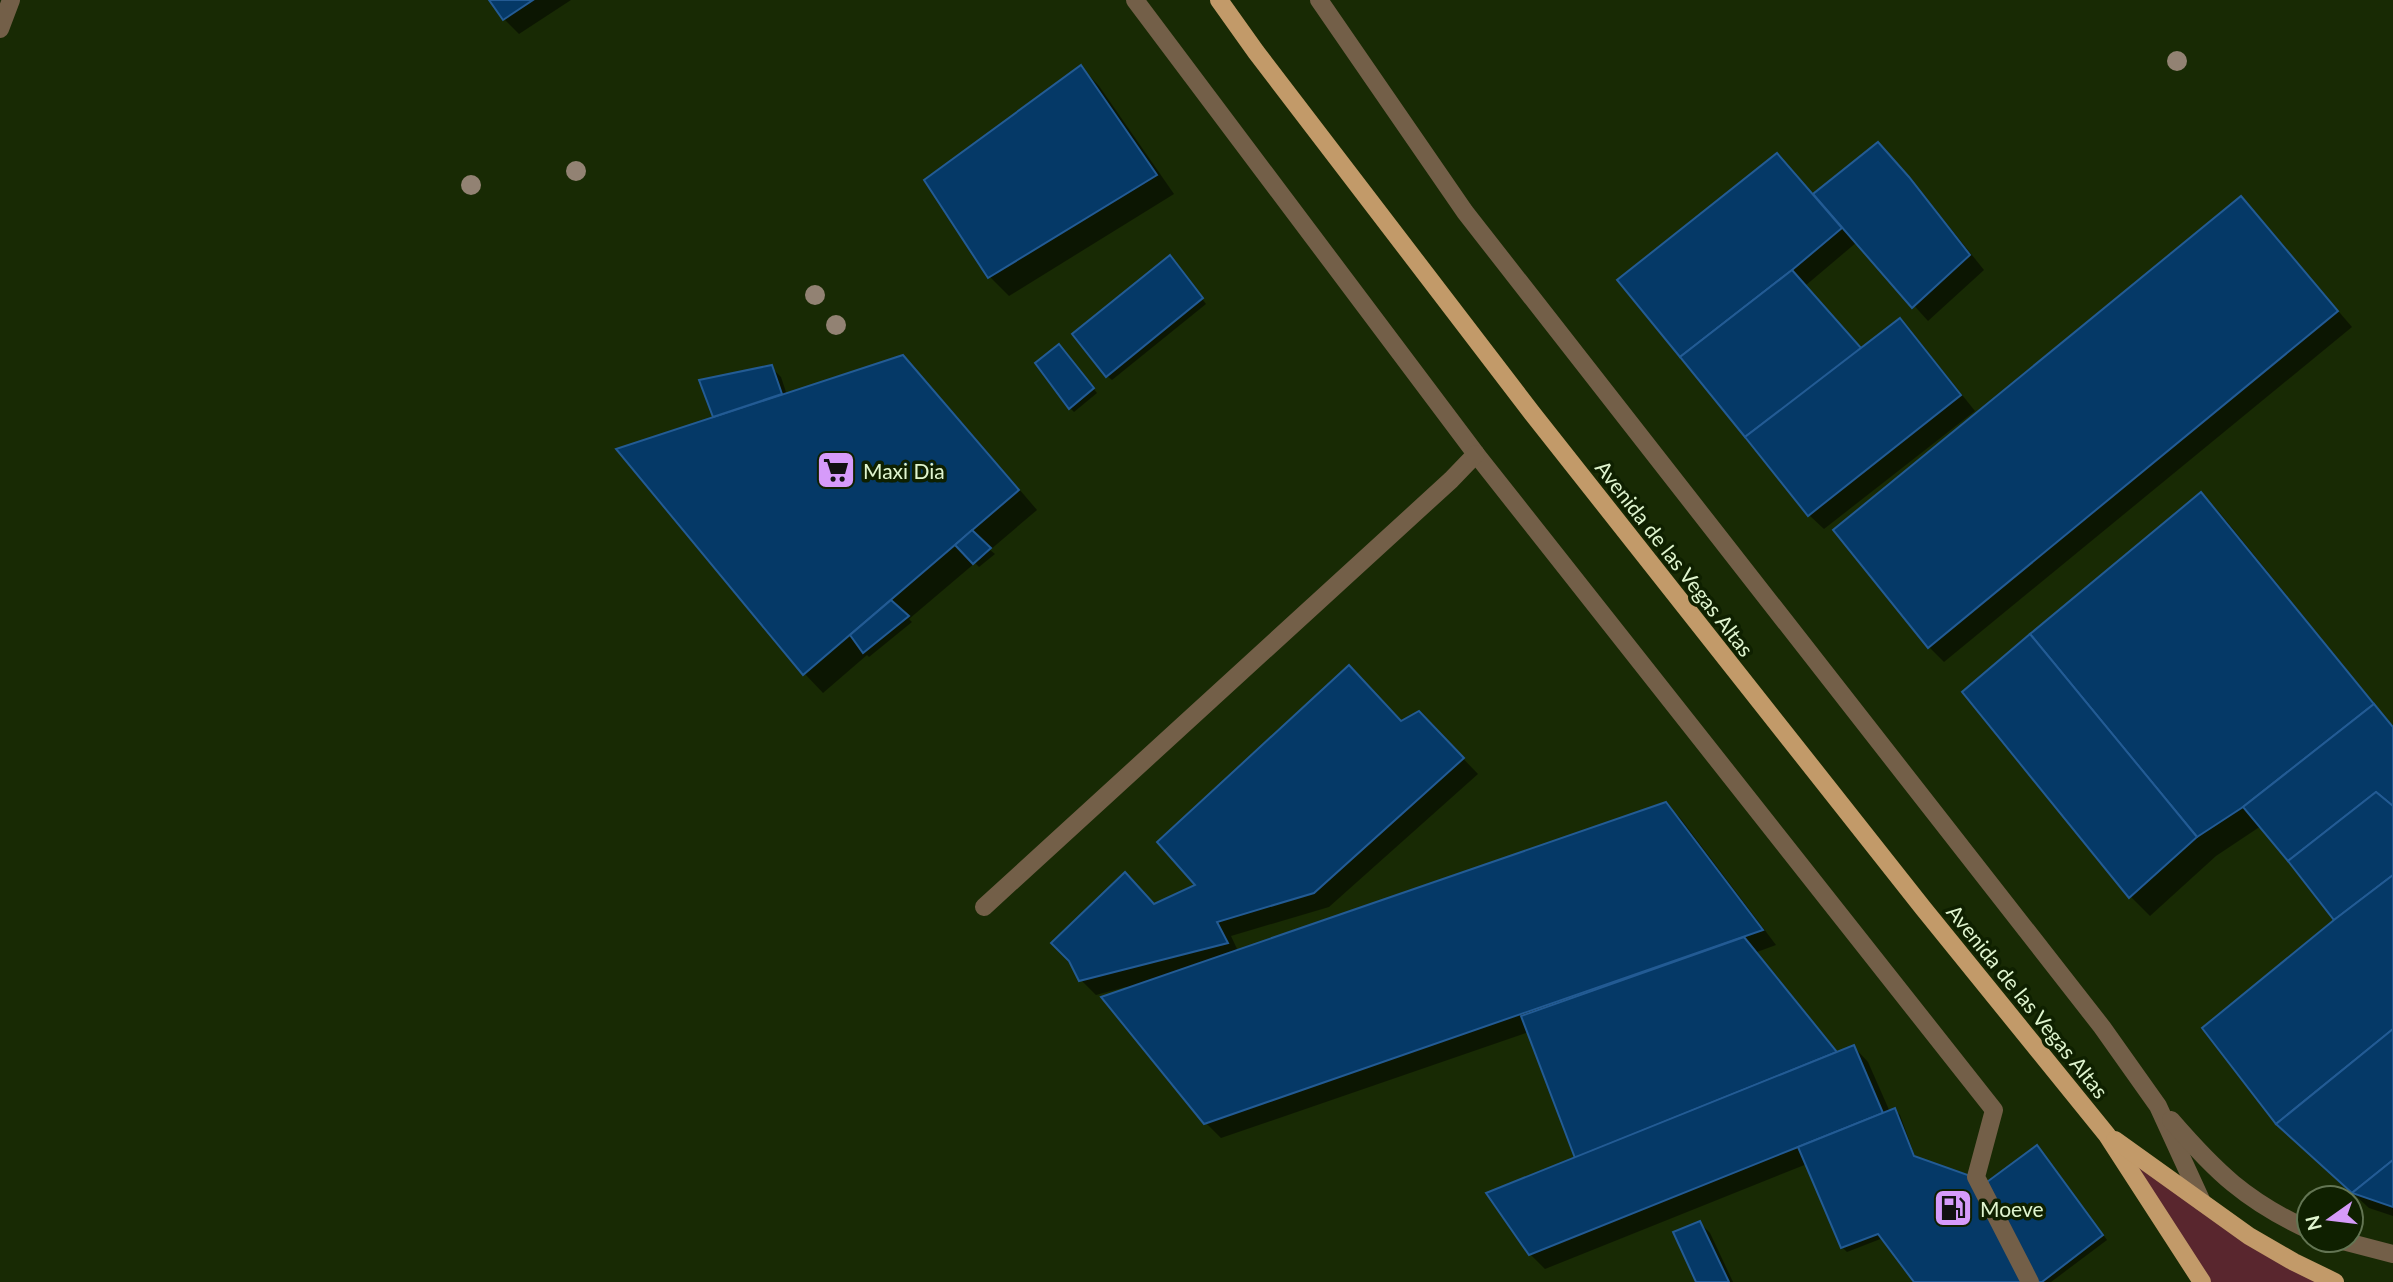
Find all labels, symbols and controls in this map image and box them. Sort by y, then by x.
supermarket icon: Maxi Dia [815,449,857,491]
street label: Avenida de las Vegas Altas [1591,455,1759,661]
place label: Maxi Dia [863,458,945,483]
street label: Avenida de las Vegas Altas [1942,899,2114,1103]
north arrow [2295,1184,2365,1254]
fuel station icon: Moeve [1932,1187,1974,1229]
place label: Moeve [1980,1196,2044,1221]
text: N [2300,1213,2326,1233]

